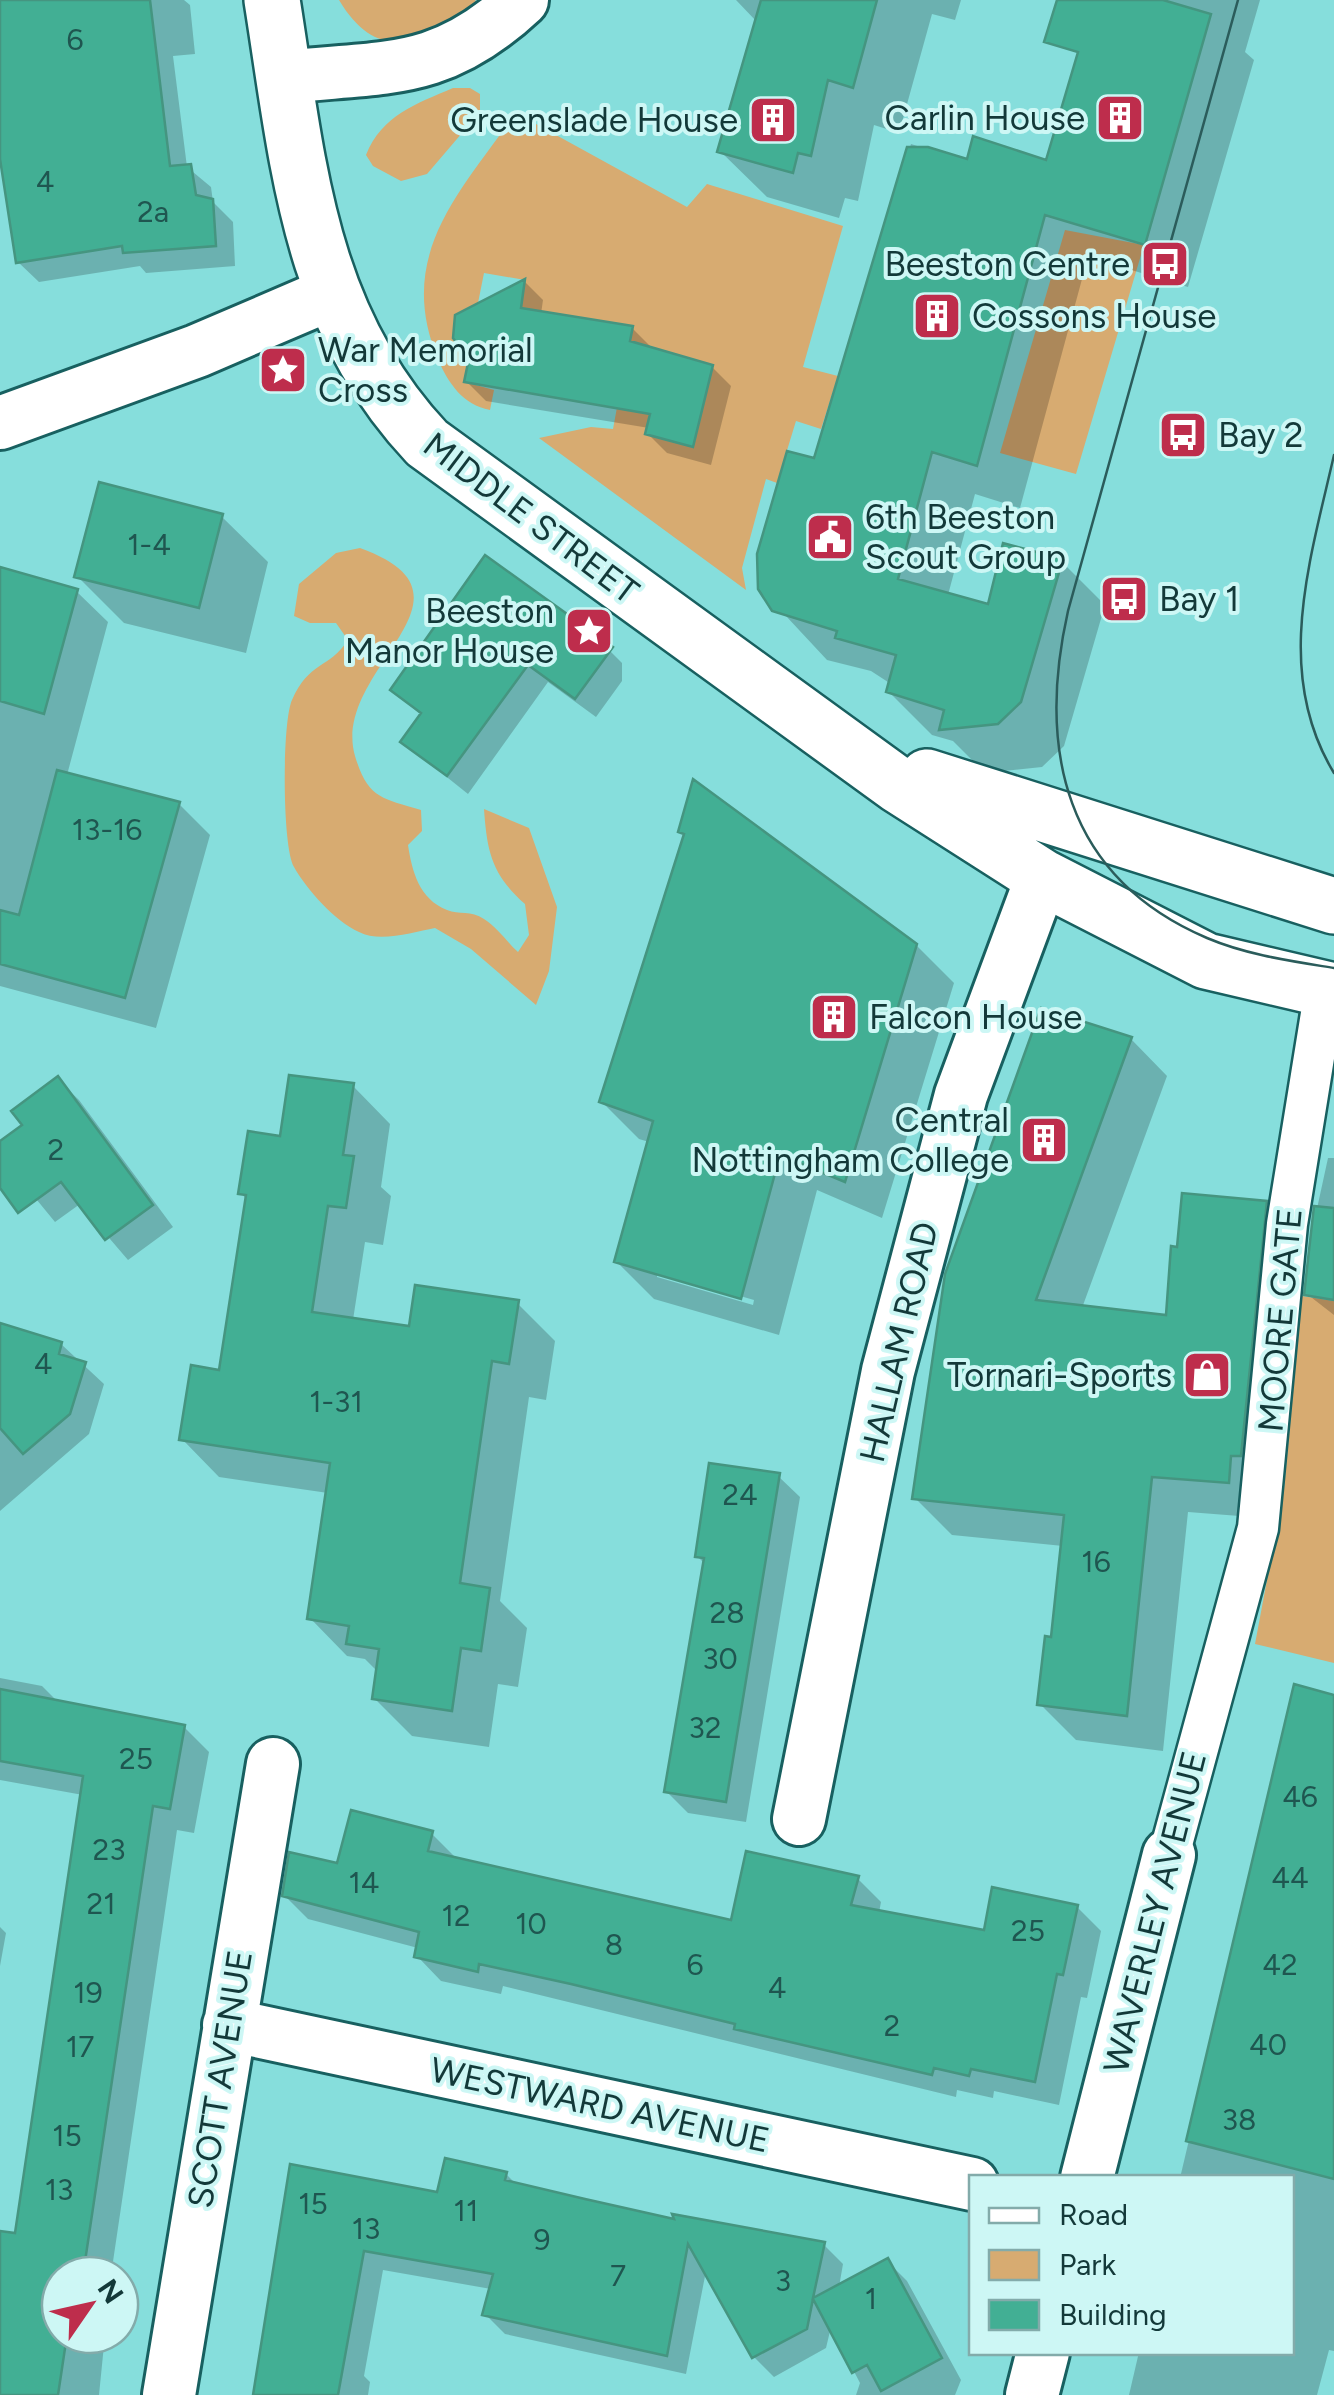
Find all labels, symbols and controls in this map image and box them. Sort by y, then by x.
house number: 6 [67,21,84,58]
building icon: Carlin House [1094,92,1146,144]
building icon: Greenslade House [747,94,799,146]
place label: Carlin House [885,97,1085,139]
place label: Greenslade House [450,99,738,141]
house number: 4 [36,163,54,200]
house number: 2a [137,193,169,230]
bus stop icon: Beeston Centre [1139,238,1191,290]
place label: Beeston Centre [884,243,1130,285]
building icon: Cossons House [911,290,963,342]
place label: Cossons House [972,295,1216,337]
place label: War Memorial Cross [318,329,533,411]
place icon: War Memorial Cross [257,344,309,396]
bus stop icon: Bay 2 [1157,409,1209,461]
place label: Bay 2 [1218,414,1304,456]
street label: MIDDLE STREET [415,424,647,612]
place label: 6th Beeston Scout Group [865,496,1066,578]
public building icon: 6th Beeston Scout Group [804,511,856,563]
house number: 1-4 [127,526,171,563]
bus stop icon: Bay 1 [1098,573,1150,625]
place label: Bay 1 [1159,578,1239,620]
place label: Beeston Manor House [345,590,554,672]
place icon: Beeston Manor House [563,605,615,657]
house number: 13-16 [72,811,142,848]
building icon: Falcon House [808,991,860,1043]
place label: Falcon House [869,996,1082,1038]
place label: Central Nottingham College [691,1099,1009,1181]
building icon: Central Nottingham College [1018,1114,1070,1166]
house number: 2 [48,1131,64,1168]
street label: MOORE GATE [1249,1206,1311,1434]
street label: HALLAM ROAD [851,1218,947,1466]
house number: 4 [34,1345,52,1382]
shop icon: Tornari-Sports [1181,1349,1233,1401]
place label: Tornari-Sports [947,1354,1172,1396]
house number: 1-31 [309,1383,363,1420]
house number: 24 [722,1476,758,1513]
house number: 16 [1081,1543,1111,1580]
house number: 28 [709,1594,745,1631]
house number: 30 [702,1640,738,1677]
house number: 32 [688,1709,722,1746]
house number: 25 [119,1740,153,1777]
street label: WAVERLEY AVENUE [1095,1747,1215,2077]
house number: 46 [1282,1778,1318,1815]
house number: 23 [92,1831,126,1868]
house number: 44 [1271,1859,1309,1896]
house number: 14 [348,1864,380,1901]
house number: 21 [86,1885,116,1922]
house number: 12 [441,1897,471,1934]
house number: 10 [515,1905,547,1942]
house number: 25 [1011,1912,1045,1949]
house number: 8 [605,1926,623,1963]
house number: 6 [687,1946,704,1983]
house number: 42 [1262,1946,1298,1983]
street label: SCOTT AVENUE [179,1947,261,2211]
house number: 4 [768,1969,786,2006]
house number: 19 [73,1974,103,2011]
house number: 2 [884,2007,900,2044]
house number: 40 [1249,2026,1287,2063]
house number: 17 [66,2028,94,2065]
street label: WESTWARD AVENUE [427,2049,773,2161]
house number: 38 [1222,2101,1256,2138]
house number: 15 [52,2117,82,2154]
house number: 13 [45,2171,73,2208]
legend [969,2175,1294,2355]
house number: 15 [298,2185,328,2222]
house number: 11 [454,2192,478,2229]
text: Road [1059,2196,1128,2233]
house number: 13 [352,2210,380,2247]
house number: 9 [534,2221,550,2258]
text: Park [1059,2246,1117,2283]
north arrow [40,2255,140,2355]
house number: 7 [610,2257,626,2294]
house number: 3 [775,2262,791,2299]
text: N [91,2273,131,2310]
house number: 1 [865,2280,877,2317]
text: Building [1059,2296,1167,2333]

